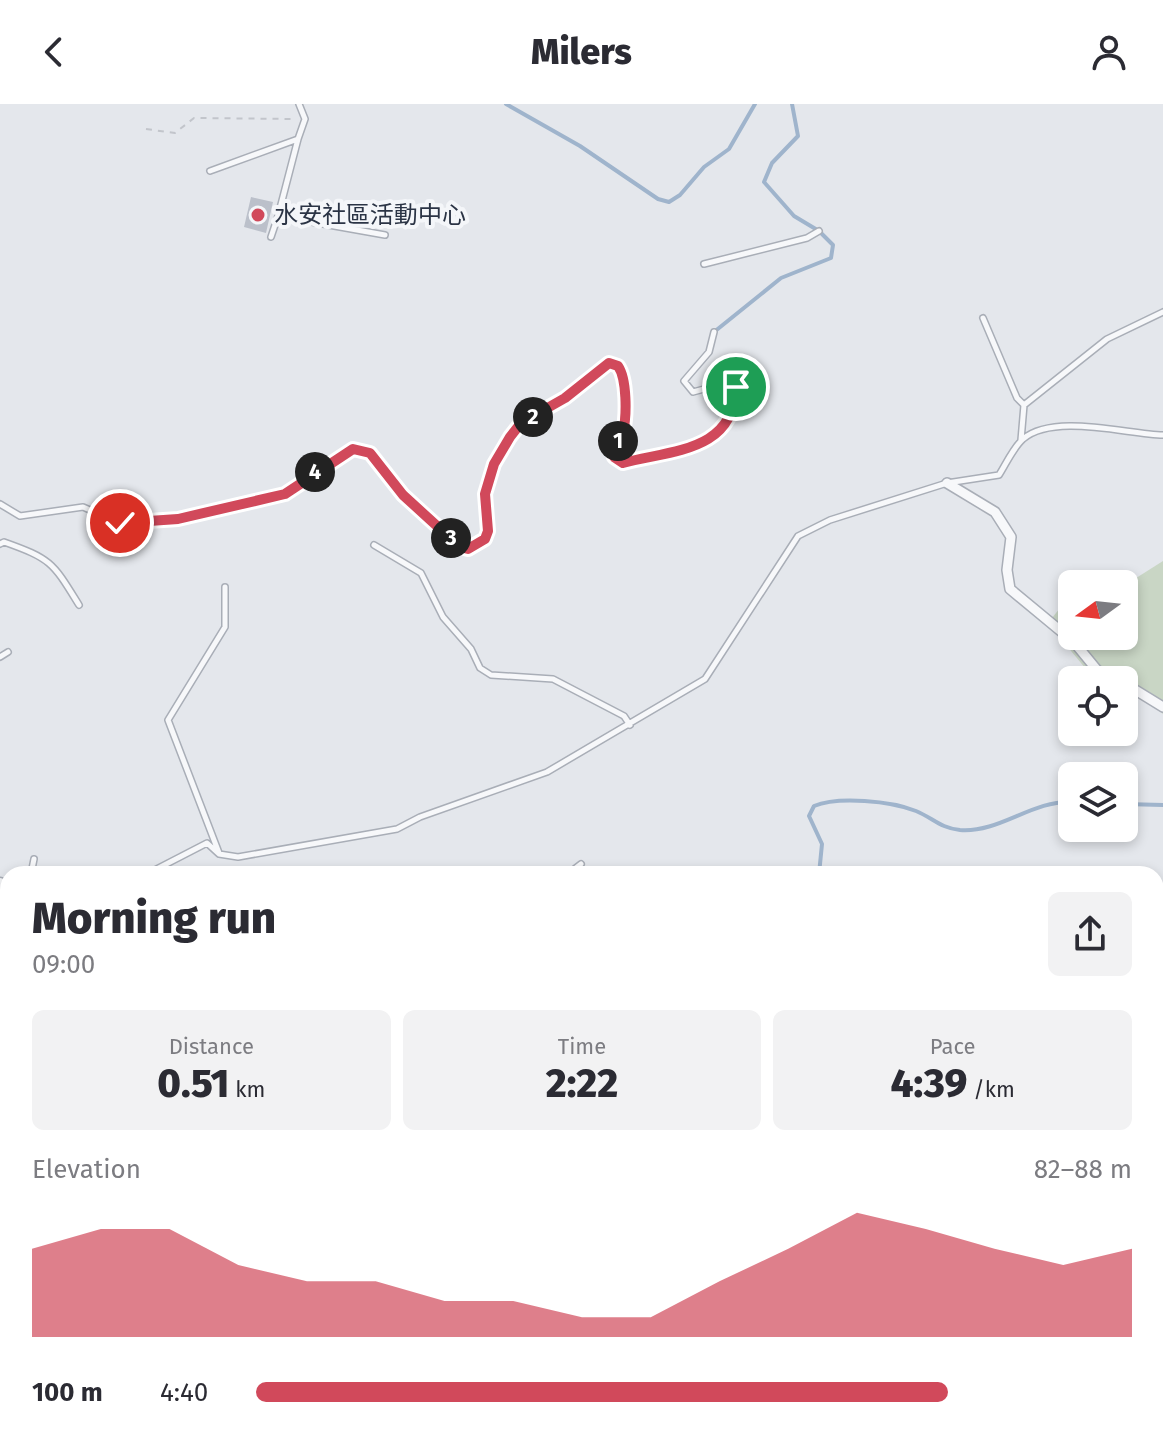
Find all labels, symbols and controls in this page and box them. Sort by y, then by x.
icon: back [32,30,76,74]
text: Milers [531,30,632,74]
icon: person [1087,30,1131,74]
place label: 水安社區活動中心 [274,201,466,229]
marker: 水安社區活動中心 [249,206,267,224]
pin [702,353,770,421]
icon: arrive [714,365,758,409]
pin: 2 [513,397,553,437]
text: 2 [527,403,539,430]
pin: 1 [598,421,638,461]
text: 1 [613,427,623,454]
pin: 4 [295,452,335,492]
text: 4 [309,458,321,485]
pin [86,489,154,557]
icon: check [98,501,142,545]
pin: 3 [431,518,471,558]
text: 3 [445,524,457,551]
north arrow [1058,570,1138,650]
map controls [1058,570,1138,842]
button: locate [1058,666,1138,746]
button: layers [1058,762,1138,842]
text: Morning run [32,892,276,945]
button: share [1048,892,1132,976]
text: 09:00 [32,949,95,980]
text: Distance [169,1033,254,1060]
text: Time [558,1033,606,1060]
text: Pace [930,1033,975,1060]
text: 0.51 [157,1060,229,1108]
text: 2:22 [546,1060,618,1108]
text: 4:39 [891,1060,967,1108]
text: km [229,1076,265,1103]
text: /km [967,1076,1015,1103]
text: Elevation [32,1154,141,1185]
text: 82–88 m [1034,1154,1132,1185]
text: 100 m [32,1377,103,1408]
text: 4:40 [160,1377,208,1408]

